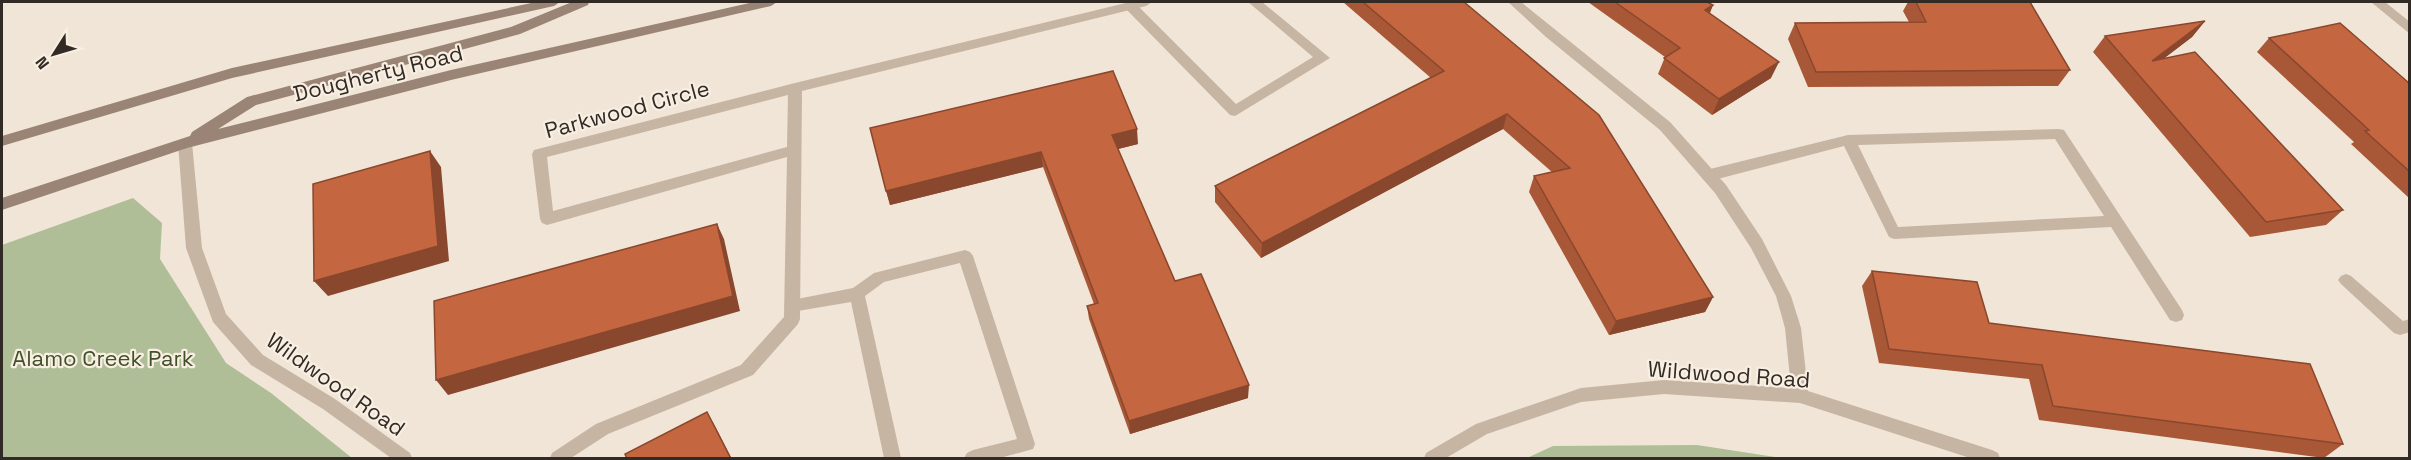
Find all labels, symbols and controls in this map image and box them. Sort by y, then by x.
north arrow [24,24,84,84]
street label: Dougherty Road [290,38,466,108]
text: N [31,52,54,73]
street label: Parkwood Circle [542,74,712,144]
street label: Wildwood Road [261,326,411,442]
park label: Alamo Creek Park [12,344,194,372]
street label: Wildwood Road [1647,354,1811,394]

